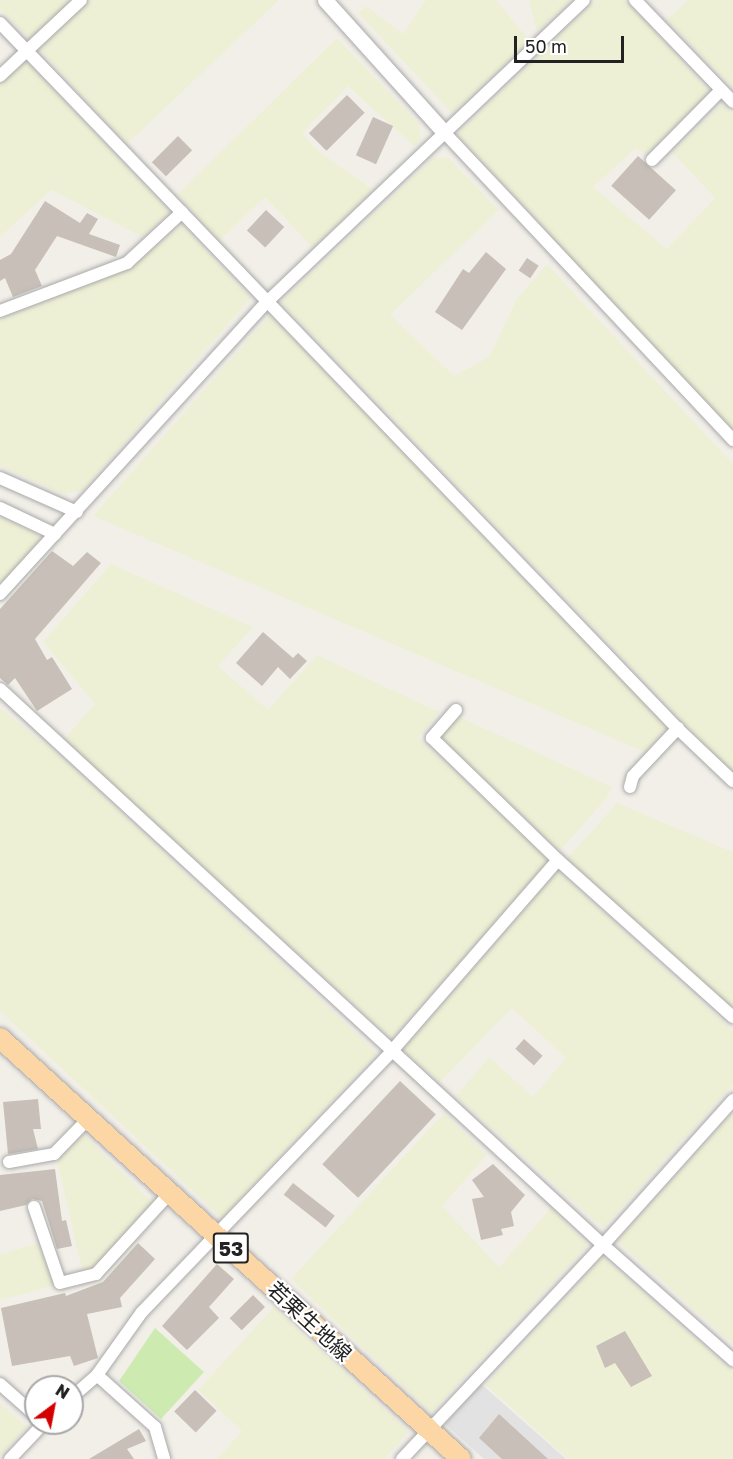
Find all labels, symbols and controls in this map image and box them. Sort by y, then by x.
scale bar [517,24,626,62]
text: 50 m [525,35,567,57]
road number: 53 [212,1231,250,1265]
street label: 若栗生地線 [263,1276,357,1366]
north arrow [24,1375,84,1435]
text: N [52,1380,73,1403]

